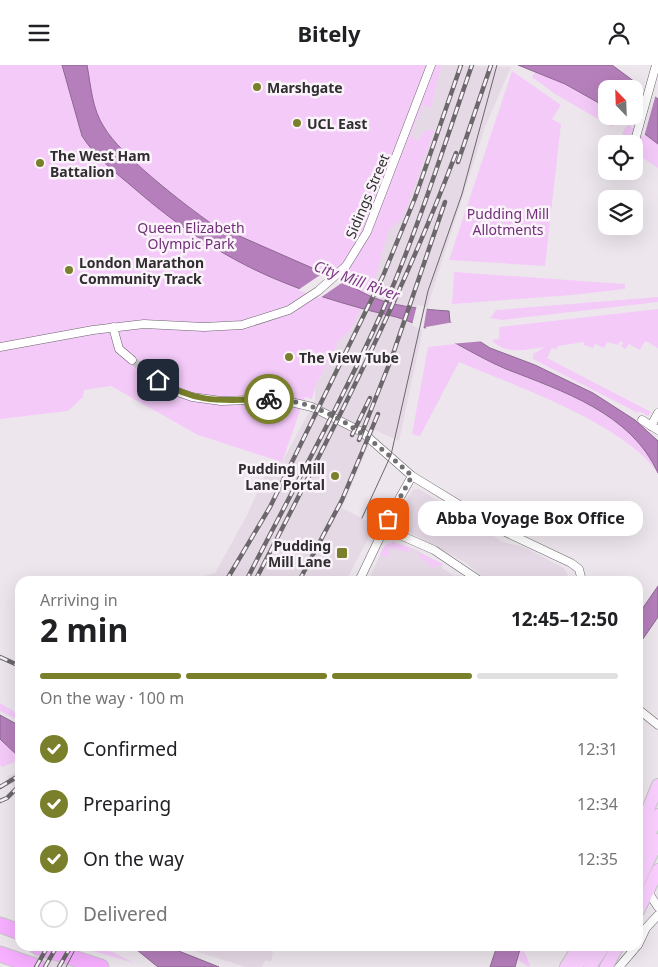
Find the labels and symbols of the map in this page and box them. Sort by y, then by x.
place label: Marshgate [267,78,343,97]
north arrow [598,80,642,125]
marker: Marshgate [251,81,263,93]
place label: UCL East [307,114,367,133]
marker: UCL East [291,117,303,129]
place label: The West Ham Battalion [50,146,150,181]
street label: Sidings Street [341,151,393,241]
marker: The West Ham Battalion [34,157,46,169]
park label: Pudding Mill Allotments [467,204,549,239]
park label: Queen Elizabeth Olympic Park [137,218,245,253]
place label: London Marathon Community Track [79,253,204,288]
water label: City Mill River [311,255,403,305]
marker: London Marathon Community Track [63,264,75,276]
place label: The View Tube [299,348,399,367]
marker: The View Tube [283,351,295,363]
pin [137,359,179,401]
courier [244,374,294,424]
place label: Pudding Mill Lane Portal [238,459,325,494]
marker: Pudding Mill Lane Portal [329,470,341,482]
pin [367,498,409,540]
callout: Abba Voyage Box Office [418,501,643,537]
place label: Pudding Mill Lane [268,536,331,571]
marker: Pudding Mill Lane [335,546,349,560]

